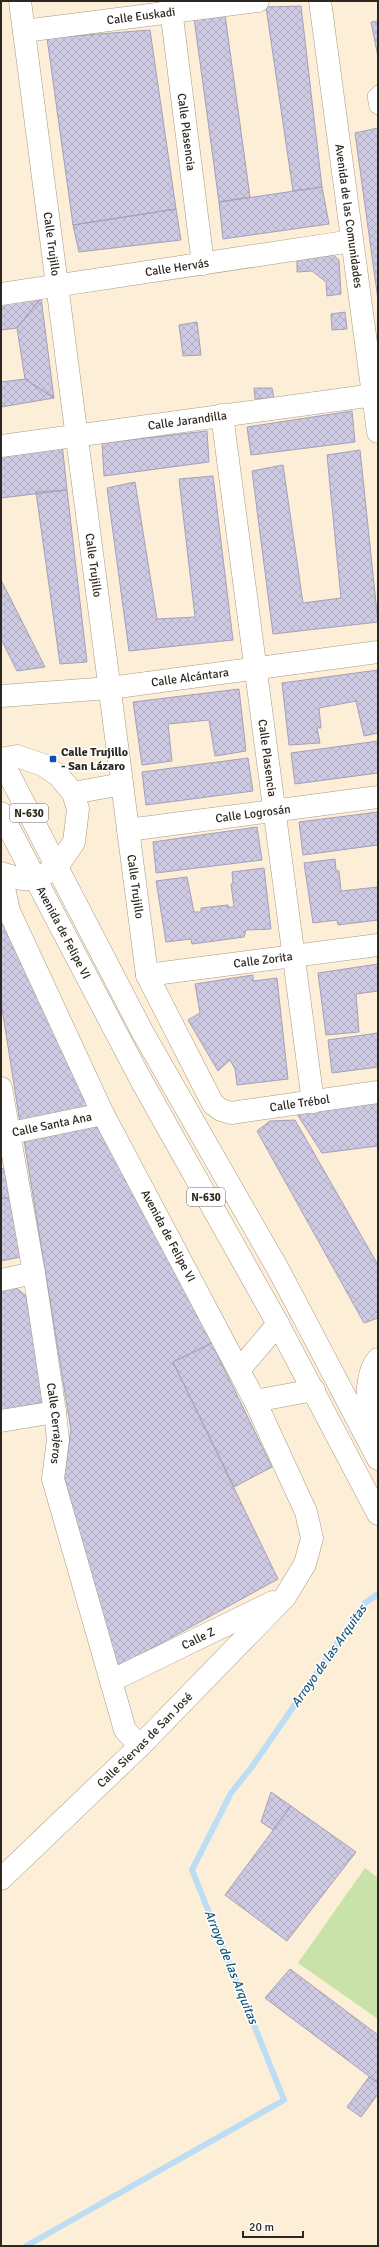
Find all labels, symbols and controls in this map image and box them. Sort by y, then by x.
street label: Calle Euskadi [106,4,176,28]
street label: Calle Plasencia [174,92,199,172]
street label: Avenida de las Comunidades [332,143,366,289]
street label: Calle Trujillo [40,211,63,277]
street label: Calle Hervás [144,255,210,280]
street label: Calle Jarandilla [147,408,228,433]
street label: Calle Trujillo [82,532,105,598]
street label: Calle Alcántara [150,665,230,690]
street label: Calle Plasencia [255,718,280,798]
place label: Calle Trujillo - San Lázaro [61,745,128,774]
marker: Calle Trujillo - San Lázaro [48,754,58,764]
street label: Calle Logrosán [214,801,291,826]
road number: N-630 [10,804,48,822]
street label: Calle Trujillo [124,853,147,920]
street label: Avenida de Felipe VI [33,884,94,981]
street label: Calle Zorita [233,949,294,971]
street label: Calle Trébol [269,1091,331,1115]
street label: Calle Santa Ana [11,1109,93,1140]
street label: Avenida de Felipe VI [137,1187,199,1285]
road number: N-630 [187,1188,225,1206]
street label: Calle Cerrajeros [43,1382,66,1465]
water label: Arroyo de las Arquitas [288,1601,371,1710]
street label: Calle Z [179,1624,218,1653]
street label: Calle Siervas de San José [94,1689,196,1791]
water label: Arroyo de las Arquitas [201,1908,262,2028]
scale bar [243,2213,303,2239]
text: 20 m [249,2220,274,2235]

